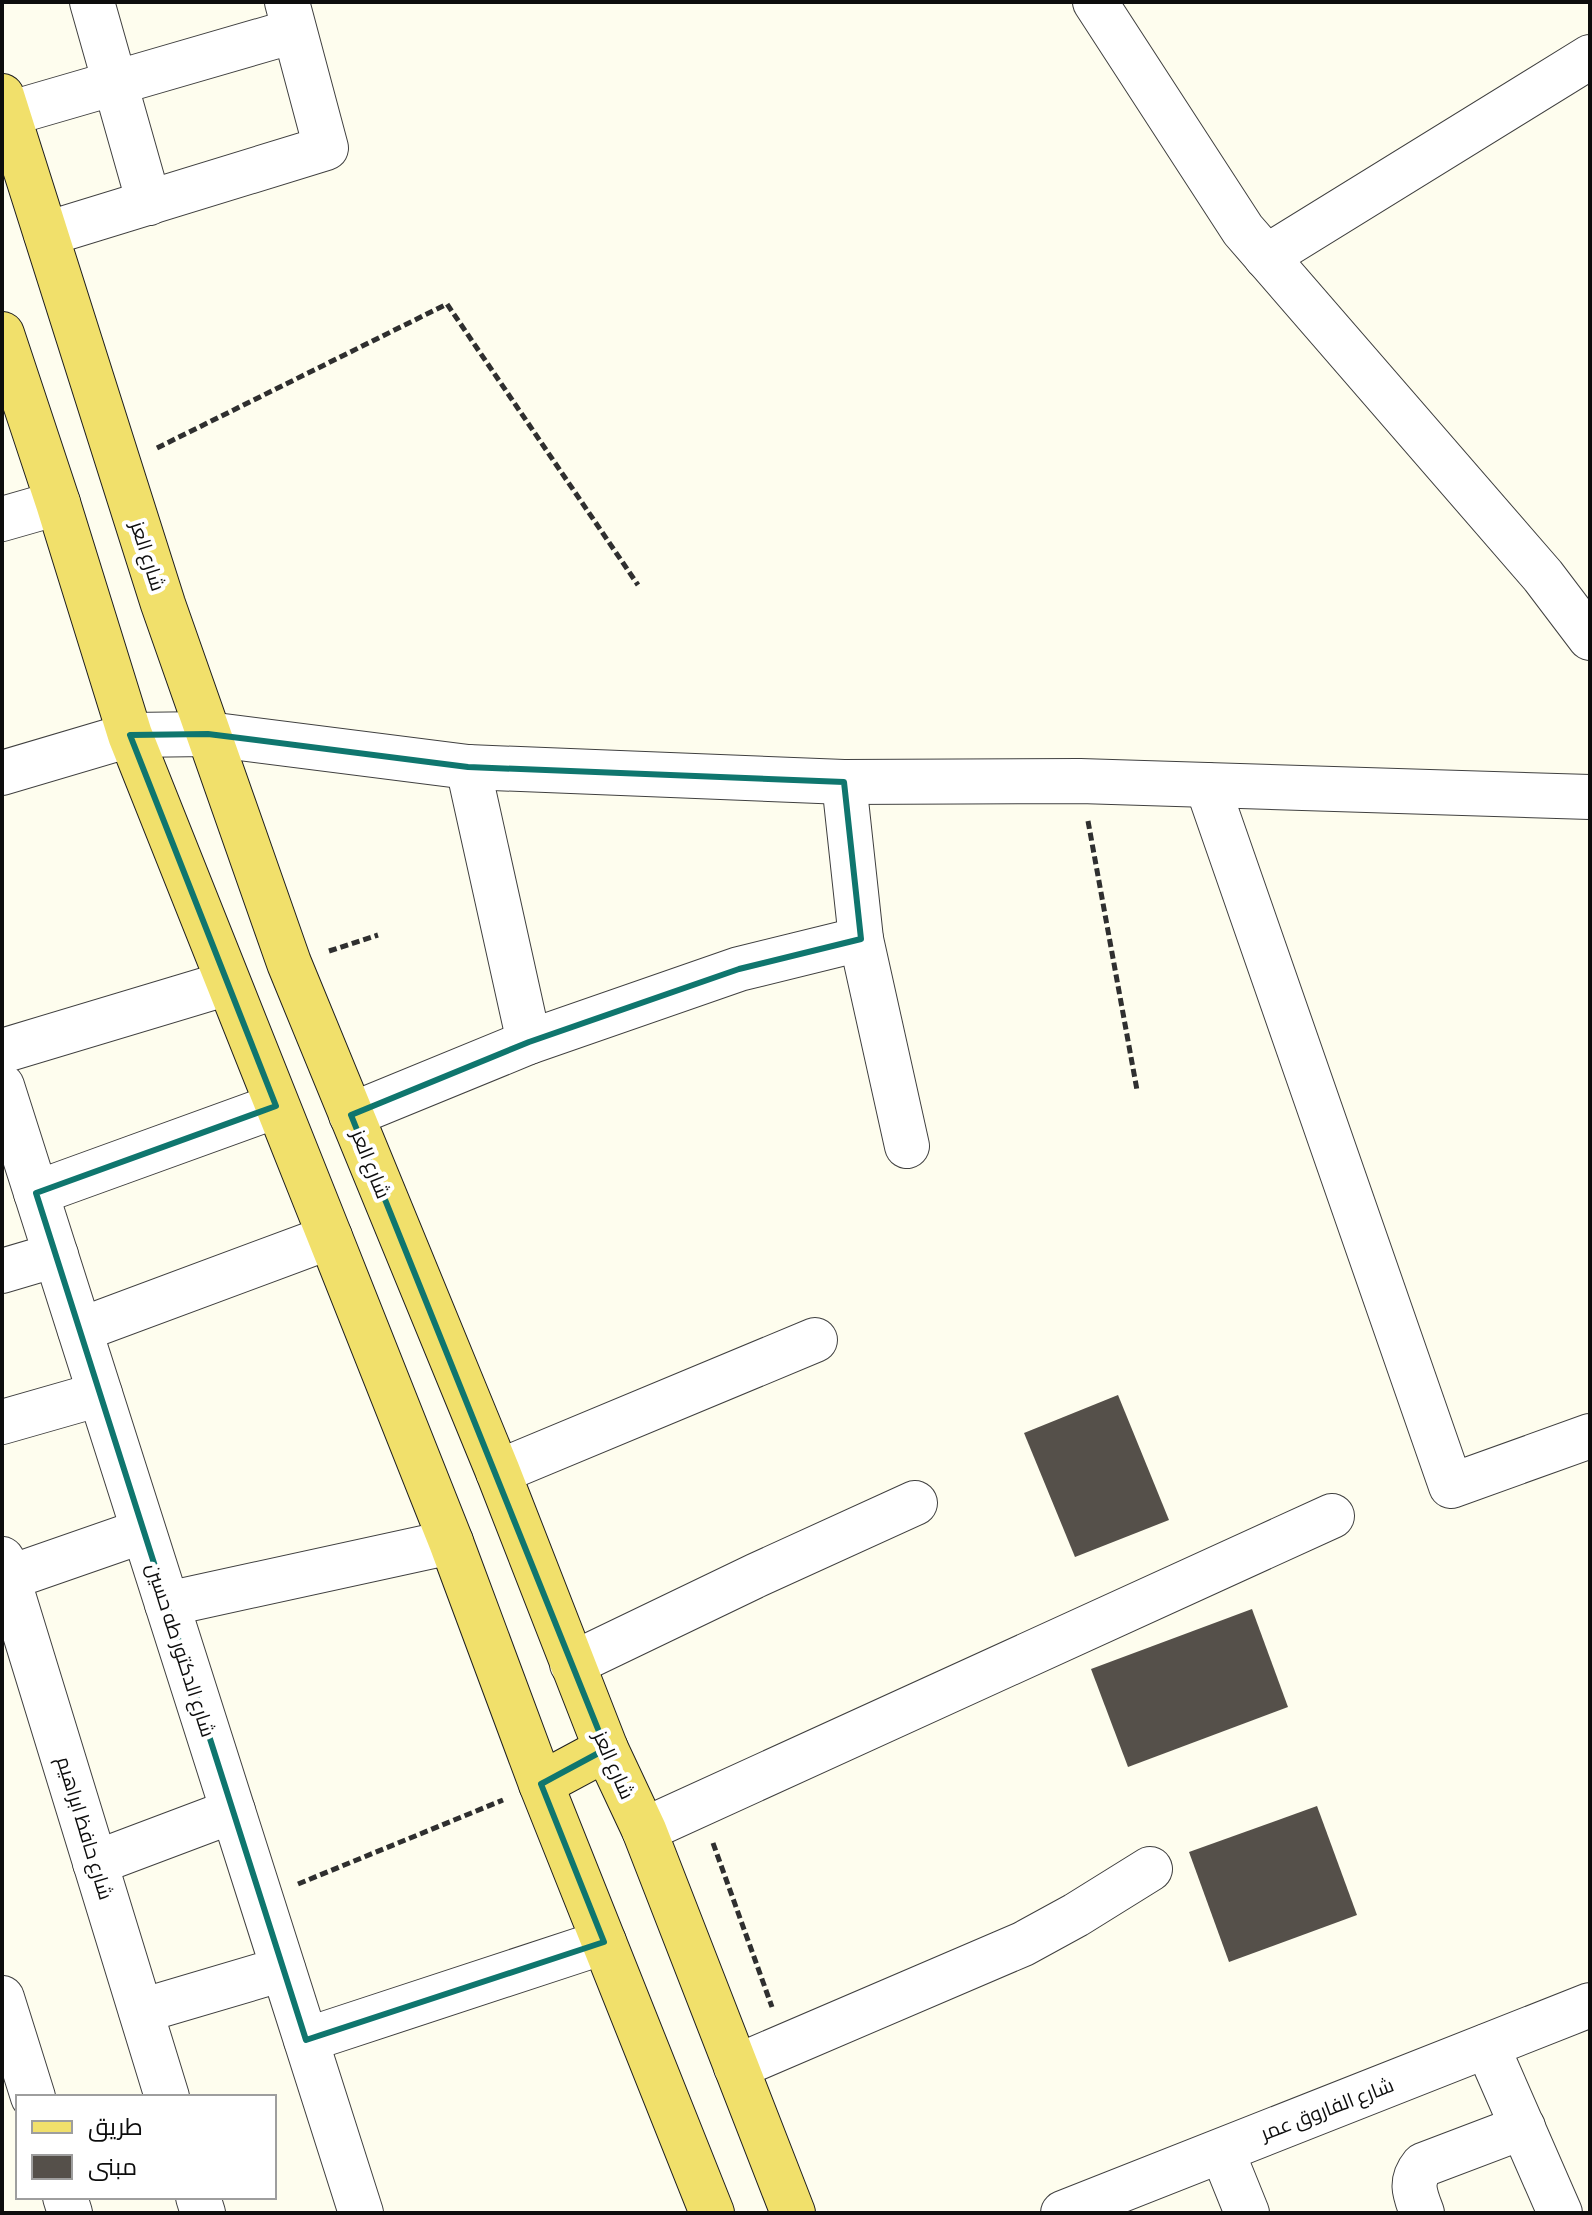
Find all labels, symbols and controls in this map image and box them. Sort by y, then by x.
street label: شارع العز [123,517,170,595]
street label: شارع العز [344,1126,395,1203]
street label: شارع الدكتور طه حسين [140,1560,219,1741]
street label: شارع العز [586,1727,639,1804]
street label: شارع حافظ ابراهيم [50,1754,117,1903]
street label: شارع الفاروق عمر [1257,2074,1398,2148]
legend [16,2095,276,2199]
text: طريق [88,2113,143,2142]
text: مبنى [88,2153,137,2181]

